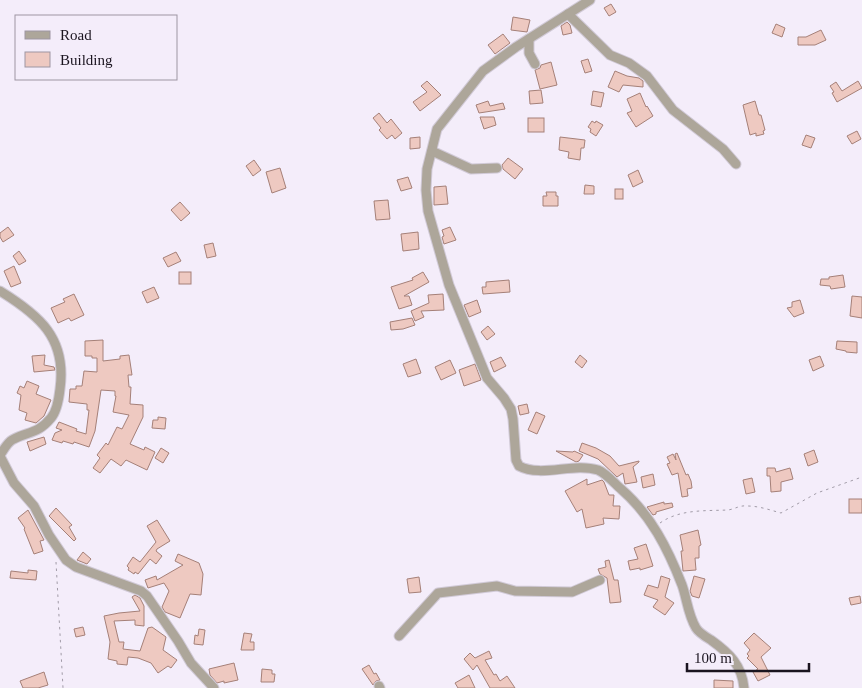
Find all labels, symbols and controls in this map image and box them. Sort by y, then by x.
legend [15,15,178,80]
text: Road [60,27,92,43]
text: Building [60,52,113,68]
scale bar [687,640,810,672]
text: 100 m [694,650,732,666]

